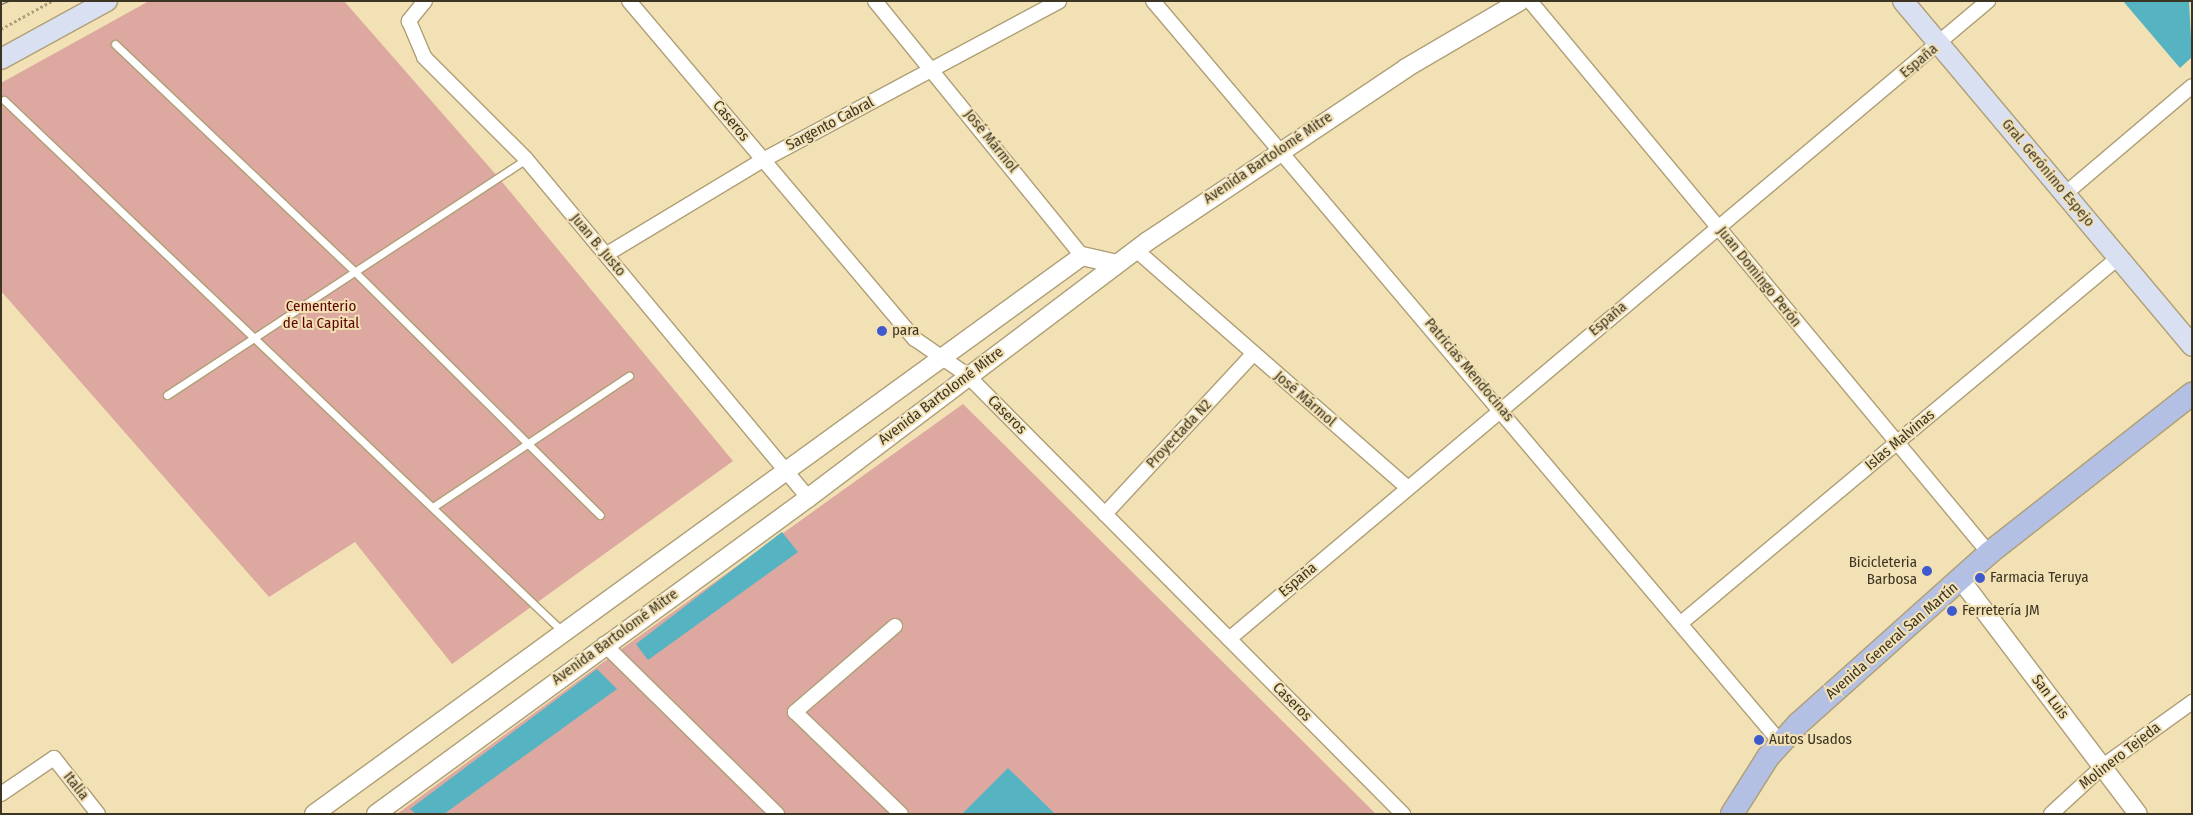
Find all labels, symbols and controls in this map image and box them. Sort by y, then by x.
street label: España [1896,40,1942,82]
street label: Sargento Cabral [783,93,877,155]
street label: Caseros [709,97,753,145]
street label: José Mármol [960,106,1022,176]
street label: Avenida Bartolomé Mitre [1200,108,1336,208]
street label: Gral. Gerónimo Espejo [1998,115,2098,231]
street label: Juan B. Justo [567,210,629,280]
street label: Juan Domingo Perón [1713,223,1805,331]
park label: Cementerio de la Capital [283,297,359,332]
street label: España [1585,298,1631,340]
street label: Patricias Mendocinas [1421,315,1517,425]
place label: para [892,322,919,340]
marker: para [876,325,888,337]
street label: Avenida Bartolomé Mitre [875,343,1007,449]
street label: José Mármol [1270,367,1340,431]
street label: Caseros [984,392,1030,438]
street label: Proyectada N2 [1143,396,1215,472]
street label: Islas Malvinas [1862,406,1938,474]
place label: Bicicleteria Barbosa [1849,553,1917,588]
street label: España [1275,559,1321,601]
marker: Bicicleteria Barbosa [1921,565,1933,577]
place label: Farmacia Teruya [1990,569,2089,587]
marker: Farmacia Teruya [1974,572,1986,584]
street label: Avenida General San Martín [1822,579,1962,703]
street label: Avenida Bartolomé Mitre [548,585,682,689]
place label: Ferretería JM [1962,602,2040,620]
marker: Ferretería JM [1946,605,1958,617]
street label: San Luis [2028,671,2072,723]
street label: Caseros [1269,679,1315,725]
street label: Molinero Tejeda [2076,719,2164,793]
place label: Autos Usados [1769,731,1852,749]
marker: Autos Usados [1753,734,1765,746]
street label: Italia [59,768,93,804]

